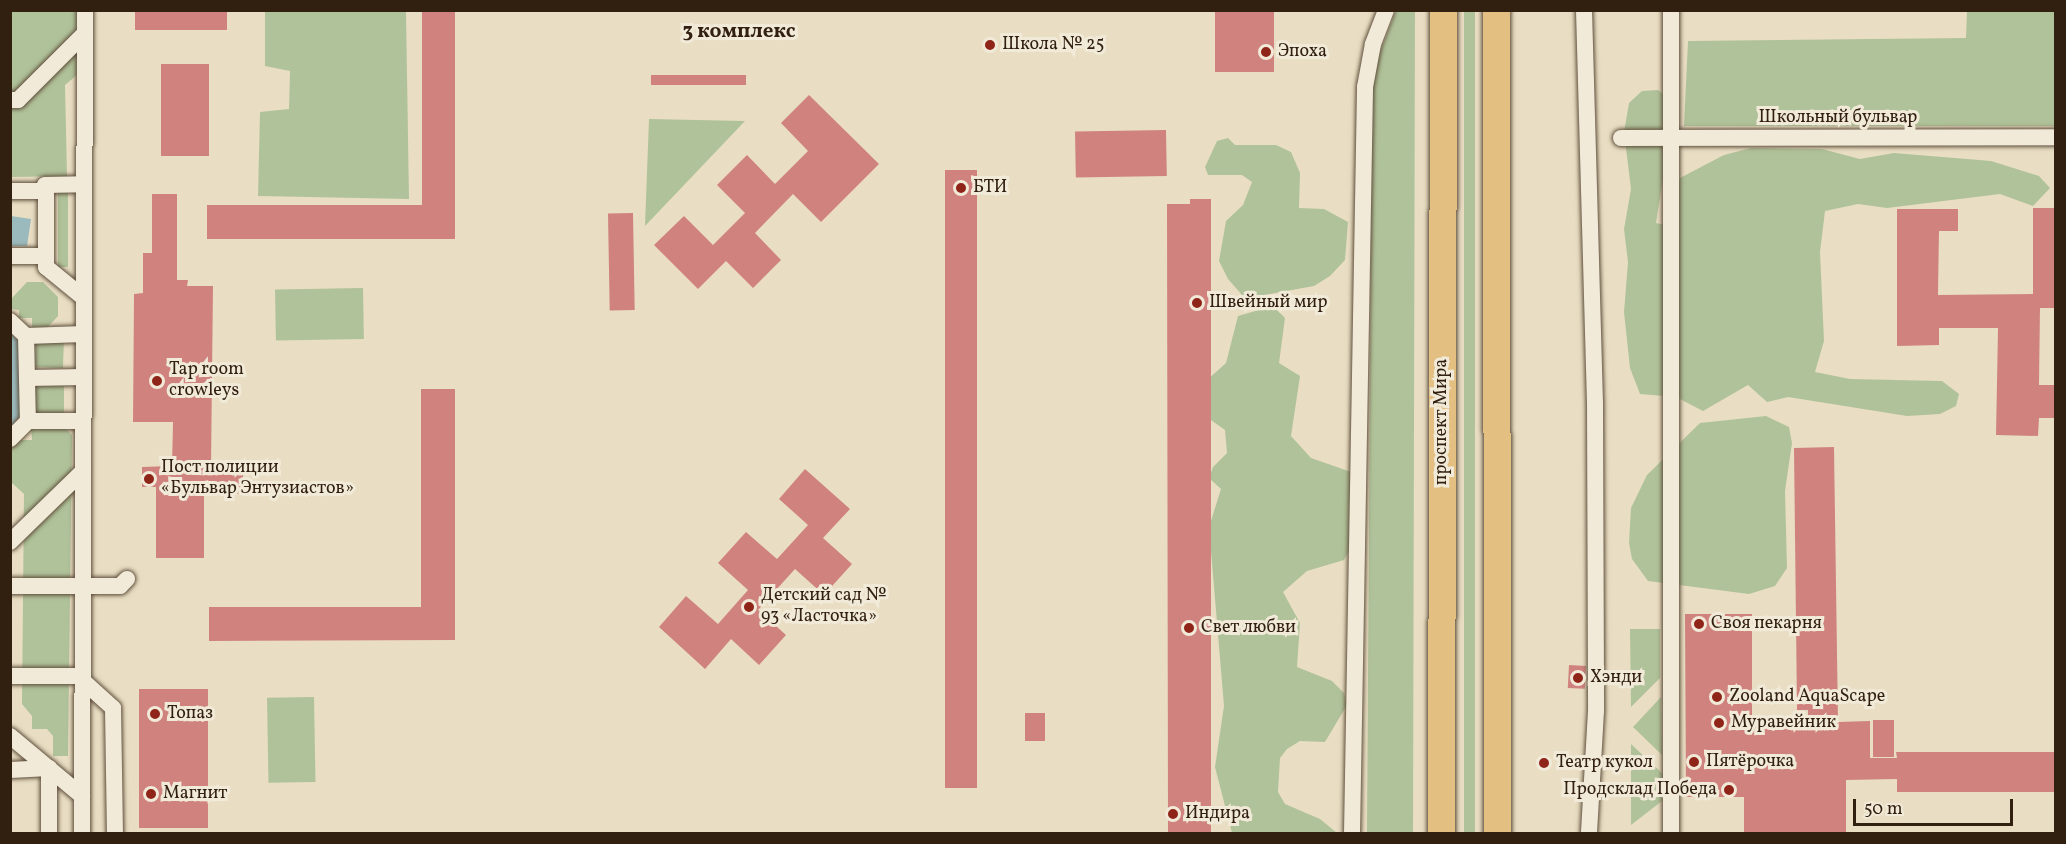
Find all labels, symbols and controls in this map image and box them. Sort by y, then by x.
district label: 3 комплекс [682,19,796,45]
place label: Школа № 25 [1002,34,1104,56]
marker: Школа № 25 [983,38,997,52]
place label: Эпоха [1278,41,1327,63]
marker: Эпоха [1259,45,1273,59]
street label: Школьный бульвар [1759,107,1917,129]
place label: БТИ [973,177,1007,199]
marker: БТИ [954,181,968,195]
place label: Швейный мир [1209,292,1328,314]
marker: Швейный мир [1190,296,1204,310]
street label: проспект Мира [1431,359,1453,485]
place label: Tap room сrowleys [169,360,244,403]
marker: Tap room сrowleys [150,374,164,388]
place label: Пост полиции «Бульвар Энтузиастов» [161,458,354,500]
marker: Пост полиции «Бульвар Энтузиастов» [142,472,156,486]
place label: Детский сад № 93 «Ласточка» [761,586,886,628]
marker: Детский сад № 93 «Ласточка» [742,600,756,614]
place label: Своя пекарня [1711,613,1822,635]
place label: Свет любви [1201,617,1296,639]
marker: Своя пекарня [1692,617,1706,631]
marker: Свет любви [1182,621,1196,635]
place label: Хэнди [1590,667,1642,689]
marker: Хэнди [1571,671,1585,685]
place label: Zooland AquaScape [1729,686,1885,708]
marker: Zooland AquaScape [1710,690,1724,704]
place label: Топаз [167,703,213,725]
marker: Топаз [148,707,162,721]
place label: Муравейник [1731,712,1836,734]
marker: Муравейник [1712,716,1726,730]
place label: Пятёрочка [1706,751,1794,773]
place label: Театр кукол [1556,752,1653,774]
marker: Пятёрочка [1687,755,1701,769]
marker: Театр кукол [1537,756,1551,770]
place label: Продсклад Победа [1563,779,1717,801]
place label: Магнит [163,783,227,805]
marker: Продсклад Победа [1722,783,1736,797]
marker: Магнит [144,787,158,801]
scale bar [1856,787,2016,825]
text: 50 m [1864,797,1903,822]
place label: Индира [1185,803,1250,825]
marker: Индира [1166,807,1180,821]

